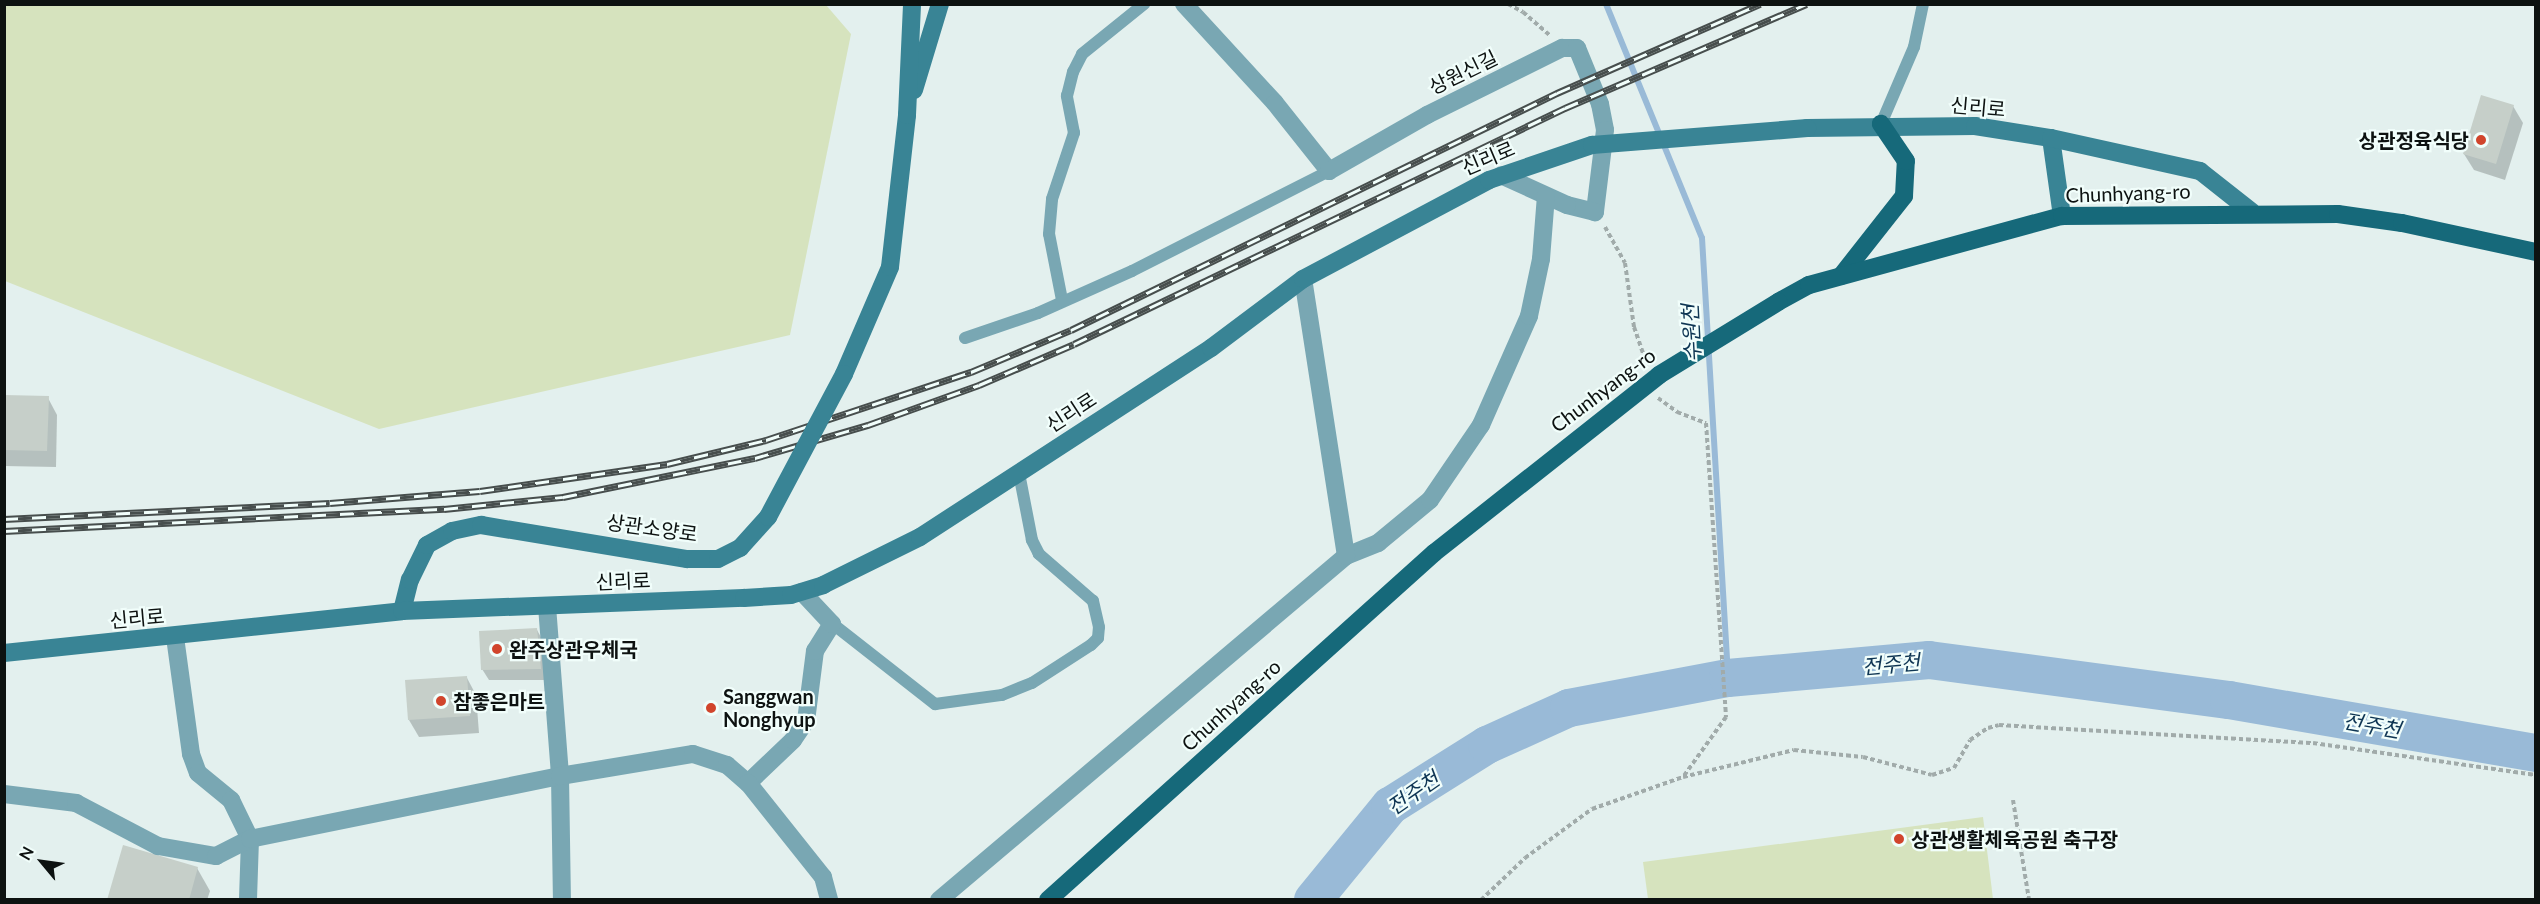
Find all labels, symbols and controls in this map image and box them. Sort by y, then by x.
street label: 상원신길 [1425,45,1501,99]
street label: 신리로 [1949,93,2007,121]
place label: 상관정육식당 [2359,128,2469,152]
marker: 상관정육식당 [2474,133,2488,147]
street label: 신리로 [1458,136,1518,180]
street label: Chunhyang-ro [2065,179,2191,207]
water label: 수원천 [1677,303,1705,363]
street label: Chunhyang-ro [1546,343,1660,437]
street label: 신리로 [1041,387,1101,437]
street label: 상관소양로 [605,510,699,546]
street label: 신리로 [595,568,651,594]
street label: 신리로 [108,604,166,632]
place label: 완주상관우체국 [509,637,638,661]
marker: 완주상관우체국 [490,642,504,656]
water label: 전주천 [1861,649,1921,679]
street label: Chunhyang-ro [1177,654,1285,756]
place label: Sanggwan Nonghyup [723,684,816,731]
place label: 참좋은마트 [453,689,545,713]
marker: 참좋은마트 [434,694,448,708]
marker: Sanggwan Nonghyup [704,701,718,715]
water label: 전주천 [2341,708,2403,742]
water label: 전주천 [1382,766,1444,820]
place label: 상관생활체육공원 축구장 [1911,827,2118,851]
north arrow [12,832,72,892]
marker: 상관생활체육공원 축구장 [1892,832,1906,846]
text: N [15,843,37,863]

